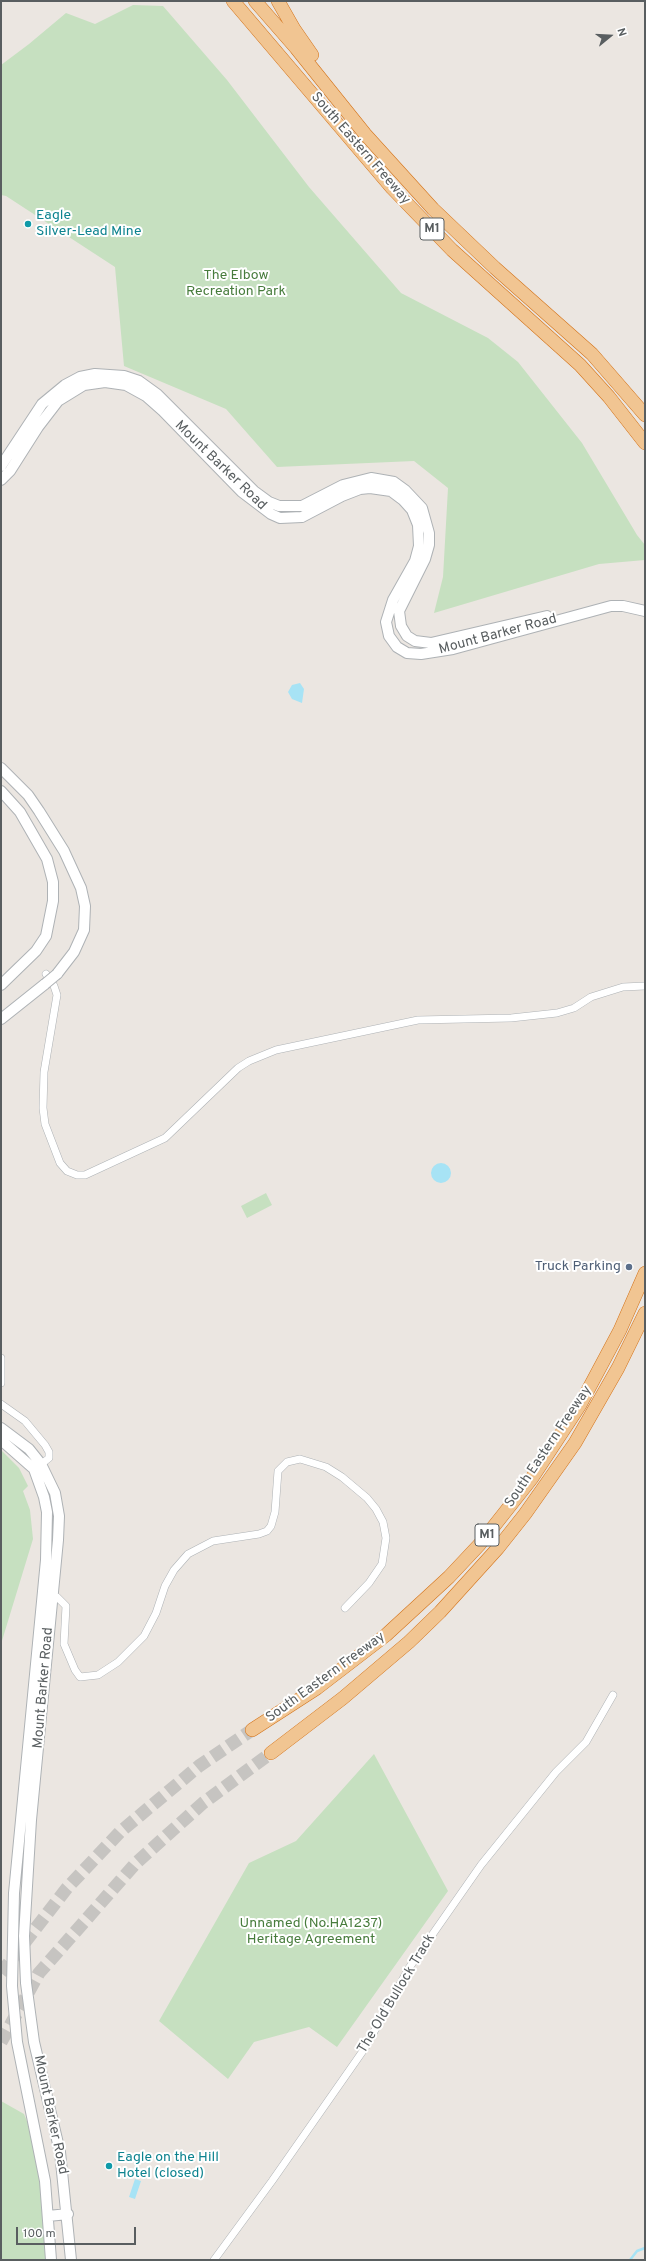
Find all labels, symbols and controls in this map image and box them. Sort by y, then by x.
north arrow [590,16,630,56]
text: N [614,26,629,38]
street label: South Eastern Freeway [307,89,413,209]
place label: Eagle Silver-Lead Mine [36,208,141,240]
road number: M1 [420,218,444,240]
marker: Eagle Silver-Lead Mine [23,219,33,229]
park label: The Elbow Recreation Park [186,268,286,300]
street label: Mount Barker Road [171,418,269,514]
street label: Mount Barker Road [437,611,559,659]
place label: Truck Parking [535,1259,621,1275]
marker: Truck Parking [624,1262,634,1272]
street label: South Eastern Freeway [502,1383,596,1511]
road number: M1 [475,1524,499,1546]
street label: Mount Barker Road [30,1627,58,1749]
street label: South Eastern Freeway [263,1629,389,1727]
park label: Unnamed (No.HA1237) Heritage Agreement [240,1916,382,1948]
street label: The Old Bullock Track [355,1931,439,2057]
street label: Mount Barker Road [29,2054,71,2176]
place label: Eagle on the Hill Hotel (closed) [117,2150,219,2182]
marker: Eagle on the Hill Hotel (closed) [104,2161,114,2171]
scale bar [18,2219,138,2245]
text: 100 m [23,2226,56,2242]

